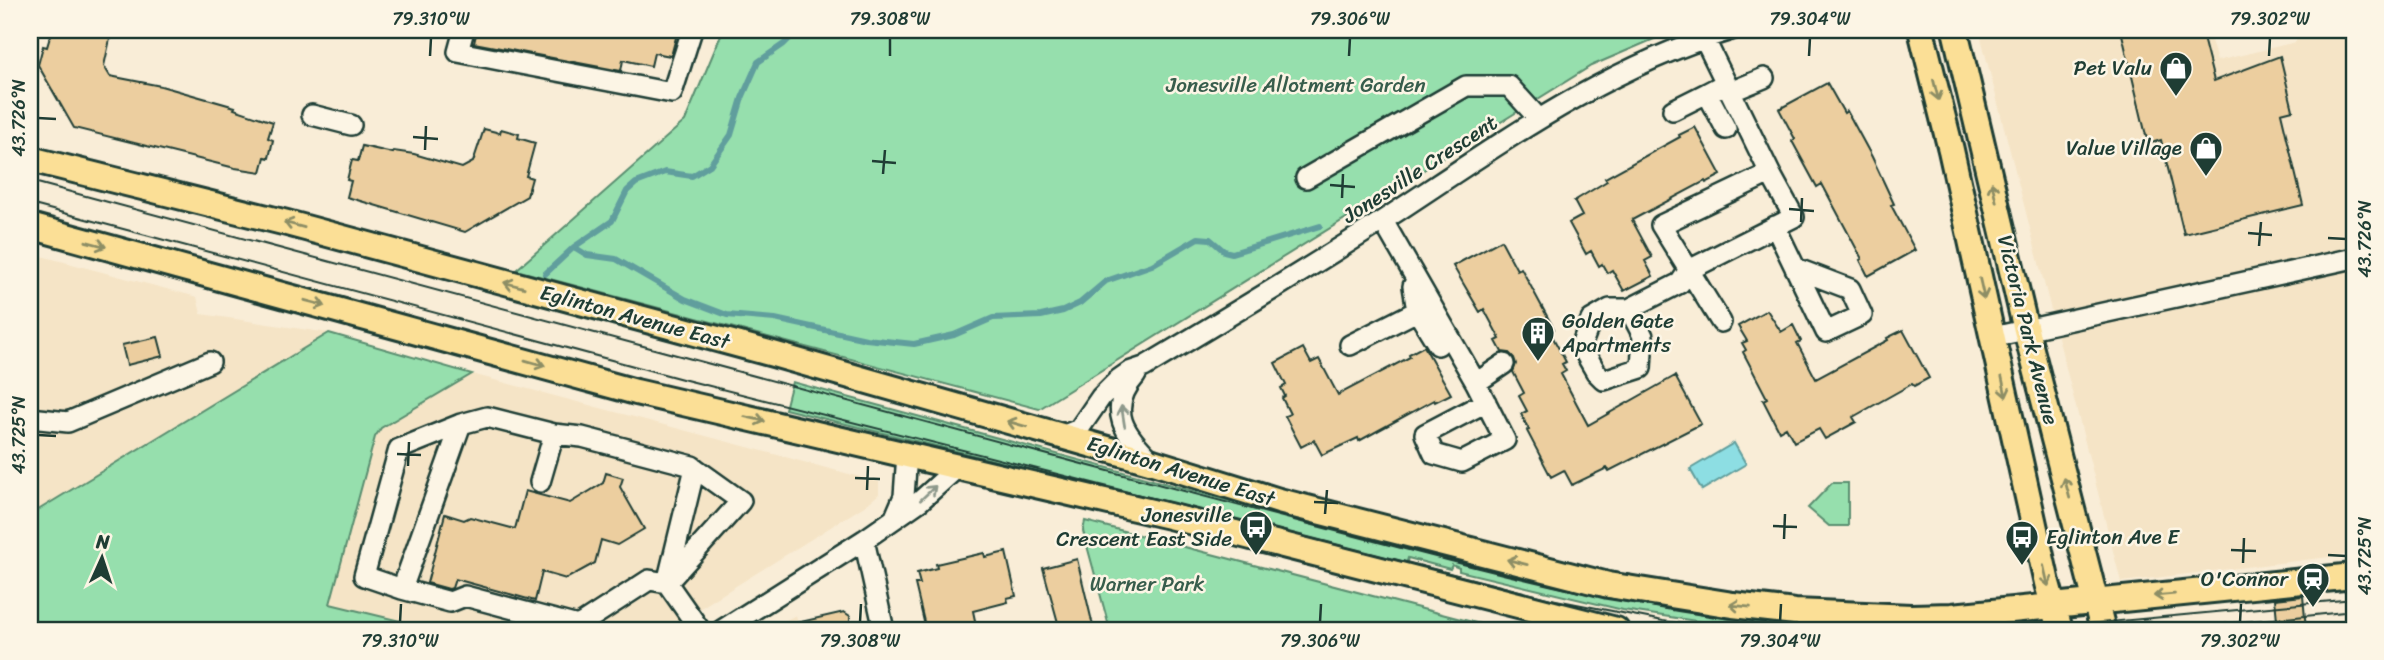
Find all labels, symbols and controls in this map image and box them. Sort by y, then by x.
text: 79.310°W [392,3,471,35]
text: 79.308°W [850,3,931,35]
text: 79.306°W [1310,3,1391,35]
text: 79.304°W [1770,3,1852,35]
text: 79.302°W [2230,3,2311,35]
place label: Pet Valu [2074,49,2152,87]
shop icon: Pet Valu [2157,49,2195,98]
park label: Jonesville Allotment Garden [1165,66,1426,104]
one-way arrow [1930,78,1943,101]
text: 43.726°N [3,79,35,157]
street label: Jonesville Crescent [1334,104,1506,234]
place label: Value Village [2066,129,2182,167]
shop icon: Value Village [2187,129,2225,178]
one-way arrow [1987,181,2000,204]
text: 43.726°N [2349,200,2381,278]
one-way arrow [284,218,306,231]
street label: Victoria Park Avenue [1986,231,2070,429]
one-way arrow [84,238,106,251]
street label: Eglinton Avenue East [536,273,736,361]
one-way arrow [1976,277,1990,300]
one-way arrow [503,278,526,291]
one-way arrow [304,297,326,310]
place label: Golden Gate Apartments [1561,302,1674,364]
building icon: Golden Gate Apartments [1519,314,1557,363]
one-way arrow [523,358,545,371]
one-way arrow [1998,375,2011,398]
text: 43.725°N [3,395,35,474]
one-way arrow [1116,405,1129,428]
one-way arrow [743,413,766,426]
one-way arrow [1006,416,1028,429]
street label: Eglinton Avenue East [1082,424,1281,518]
one-way arrow [2060,477,2073,499]
one-way arrow [919,484,936,501]
place label: Jonesville Crescent East Side [1056,496,1232,558]
bus stop icon: Jonesville Crescent East Side [1237,508,1275,557]
text: 43.725°N [2349,516,2381,595]
bus stop icon: Eglinton Ave E [2003,518,2041,567]
place label: Eglinton Ave E [2046,518,2180,556]
north arrow [66,524,136,594]
text: N [94,525,111,558]
one-way arrow [1506,555,1529,568]
place label: O'Connor [2201,560,2289,598]
station icon: O'Connor [2294,560,2332,609]
one-way arrow [2039,564,2053,587]
park label: Warner Park [1090,565,1204,603]
one-way arrow [2154,589,2176,602]
one-way arrow [1730,599,1752,612]
text: 79.310°W [361,625,440,657]
text: 79.308°W [820,625,901,657]
text: 79.306°W [1280,625,1361,657]
text: 79.304°W [1740,625,1822,657]
text: 79.302°W [2200,625,2281,657]

